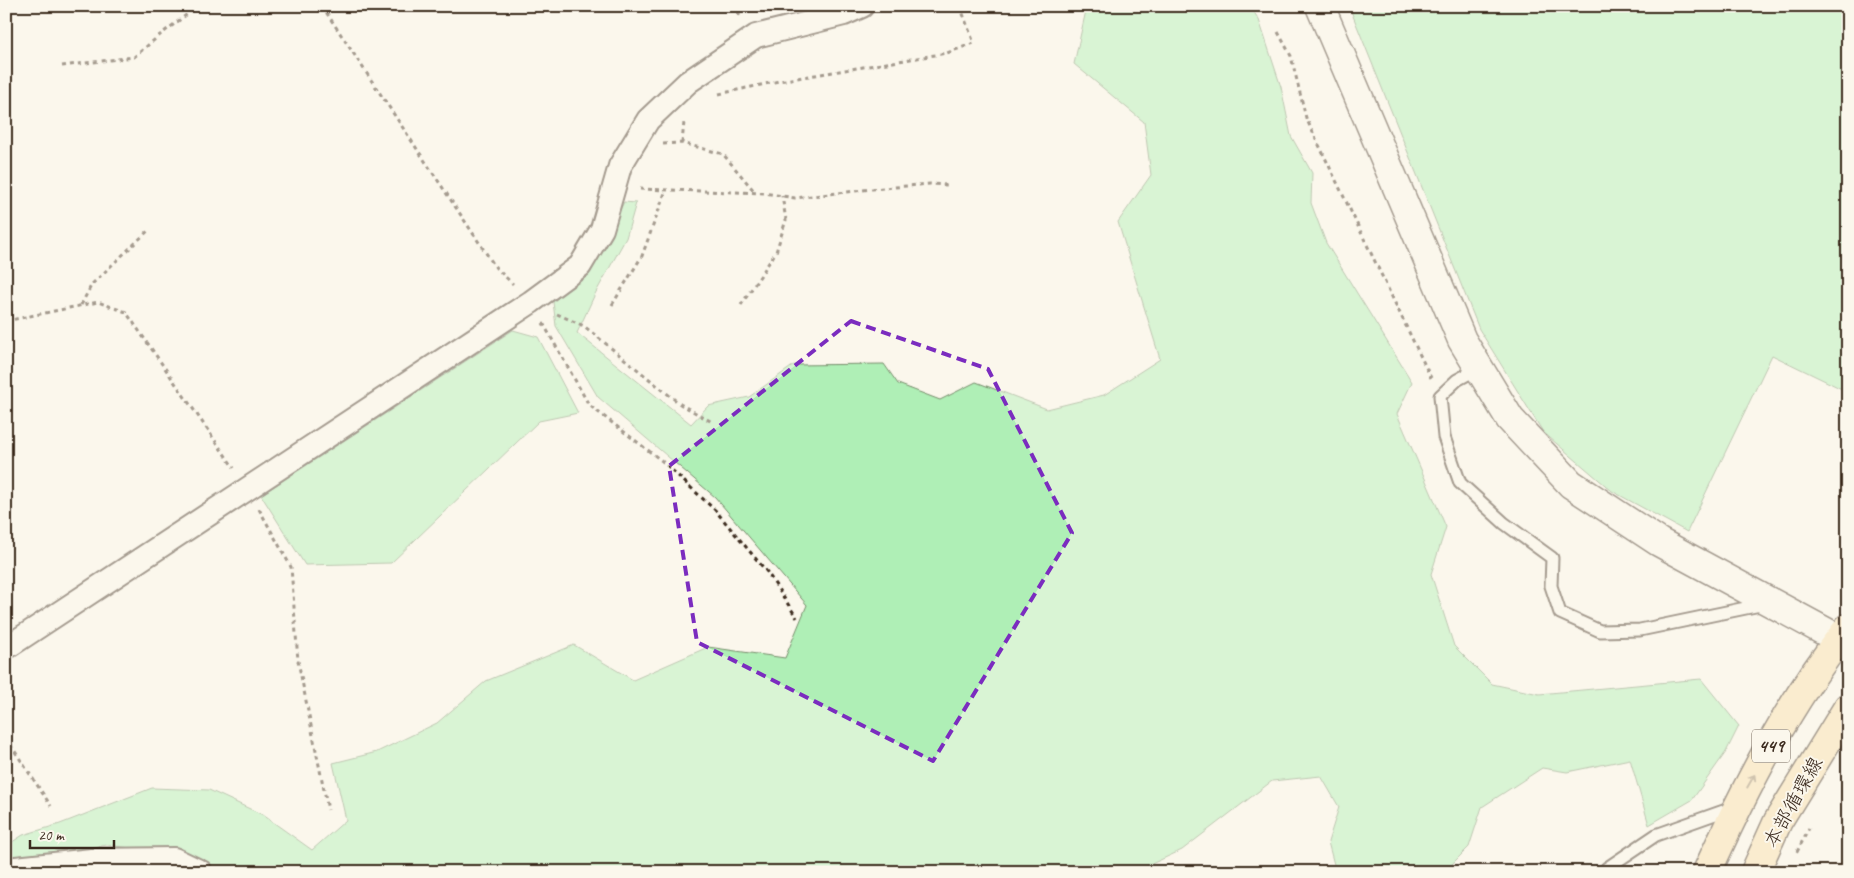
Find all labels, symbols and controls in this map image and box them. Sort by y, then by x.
road number: 449 [1752,729,1790,762]
street label: 本部循環線 [1758,752,1828,852]
one-way arrow [1747,774,1757,788]
scale bar [30,818,114,850]
text: 20 m [38,826,65,845]

